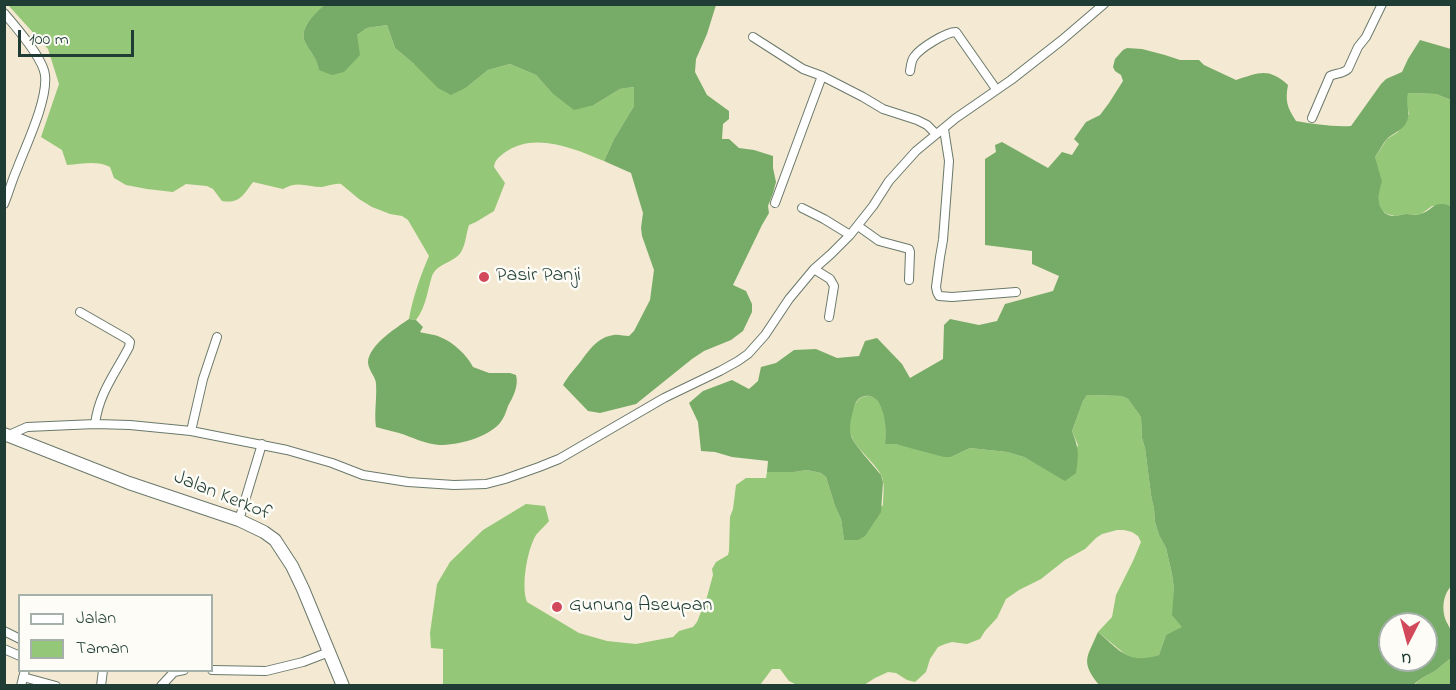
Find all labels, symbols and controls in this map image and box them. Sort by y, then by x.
scale bar [21,18,136,56]
text: 100 m [29,27,69,53]
place label: Pasir Panji [496,265,581,289]
marker: Pasir Panji [477,270,491,284]
street label: Jalan Kerkof [170,467,274,527]
legend [18,594,213,672]
place label: Gunung Aseupan [569,595,712,619]
marker: Gunung Aseupan [550,600,564,614]
text: Jalan [76,606,116,632]
north arrow [1378,612,1438,672]
text: Taman [76,636,129,662]
text: U [1400,645,1413,670]

